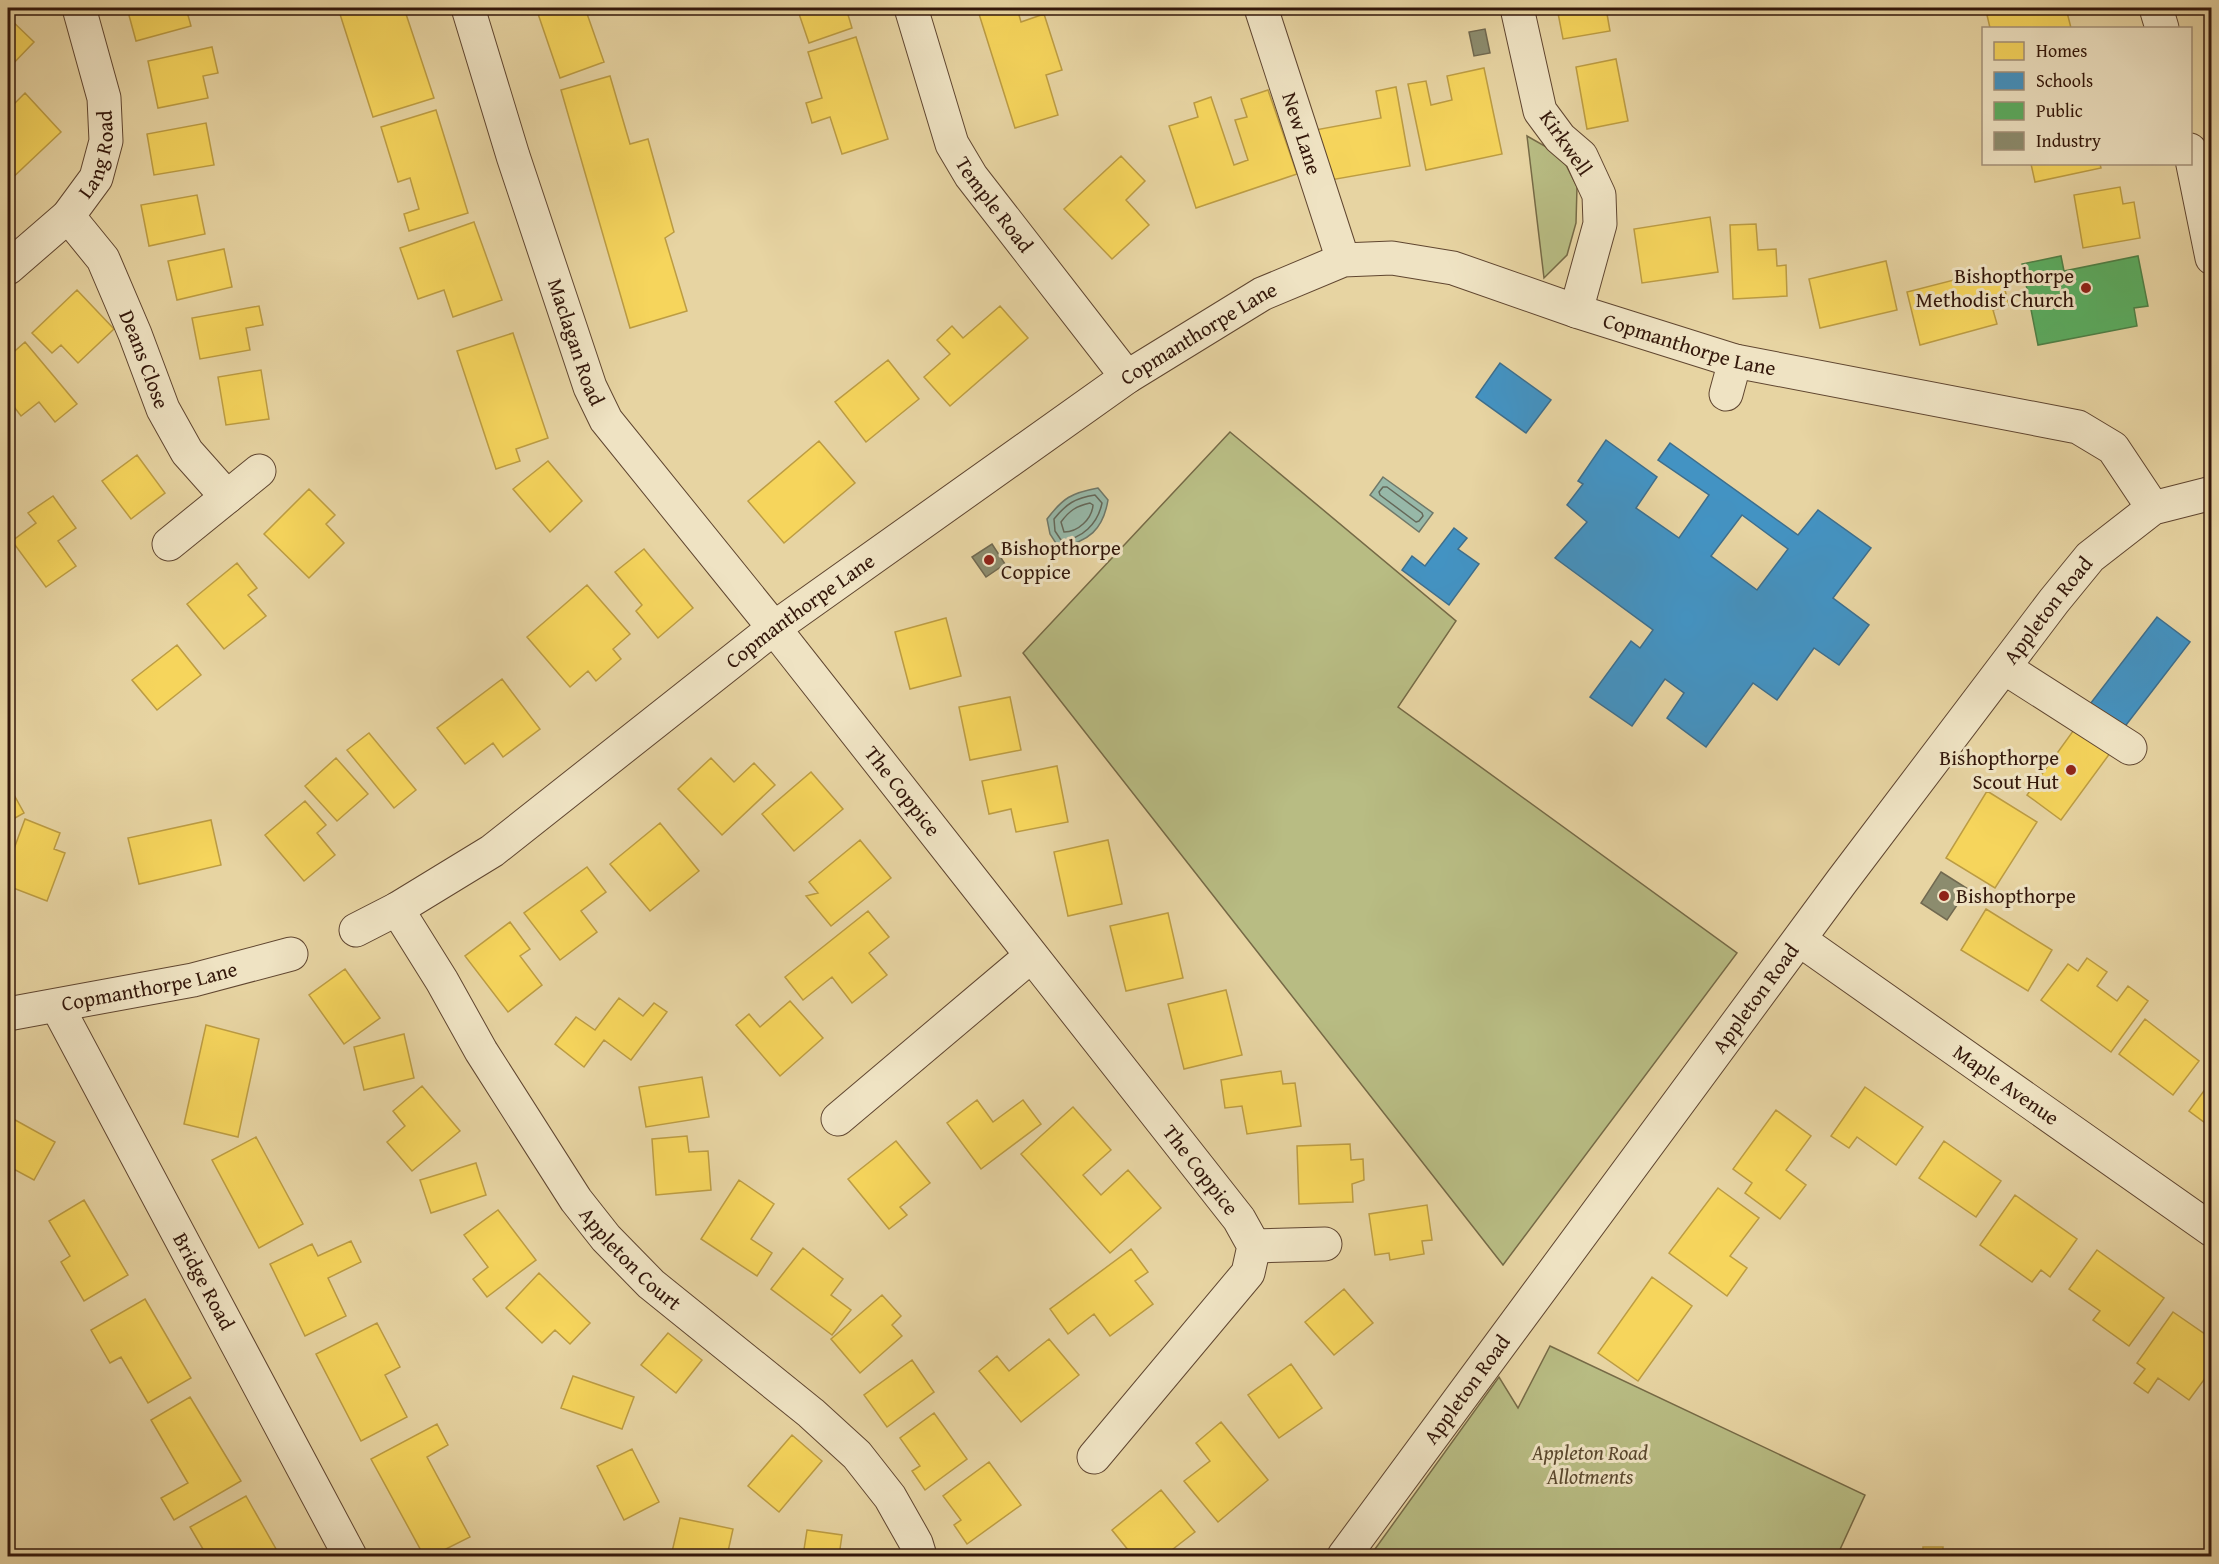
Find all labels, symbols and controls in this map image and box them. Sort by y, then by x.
legend [1982,27,2192,165]
text: Homes [2036,37,2087,64]
text: Schools [2036,67,2093,94]
street label: New Lane [1274,88,1330,179]
text: Public [2036,97,2083,124]
street label: Kirkwell [1533,104,1600,182]
street label: Lang Road [70,109,121,205]
text: Industry [2036,127,2101,154]
street label: Temple Road [948,151,1041,260]
place label: Bishopthorpe Methodist Church [1916,260,2074,315]
street label: Copmanthorpe Lane [1114,273,1282,393]
street label: Maclagan Road [540,274,613,412]
marker: Bishopthorpe Methodist Church [2079,281,2093,295]
street label: Copmanthorpe Lane [1599,304,1779,384]
street label: Deans Close [111,305,178,413]
place label: Bishopthorpe Coppice [1001,532,1121,587]
street label: Copmanthorpe Lane [718,545,881,676]
street label: Appleton Road [1995,549,2100,671]
marker: Bishopthorpe Coppice [982,553,996,567]
street label: The Coppice [857,739,949,843]
place label: Bishopthorpe Scout Hut [1939,742,2060,797]
marker: Bishopthorpe Scout Hut [2064,763,2078,777]
place label: Bishopthorpe [1956,880,2076,911]
marker: Bishopthorpe [1937,889,1951,903]
street label: Appleton Road [1704,936,1806,1059]
street label: Copmanthorpe Lane [59,953,241,1019]
street label: Maple Avenue [1947,1036,2066,1133]
street label: The Coppice [1155,1118,1247,1222]
street label: Appleton Court [572,1200,689,1318]
street label: Bridge Road [165,1227,243,1336]
street label: Appleton Road [1416,1327,1518,1451]
park label: Appleton Road Allotments [1531,1437,1648,1492]

